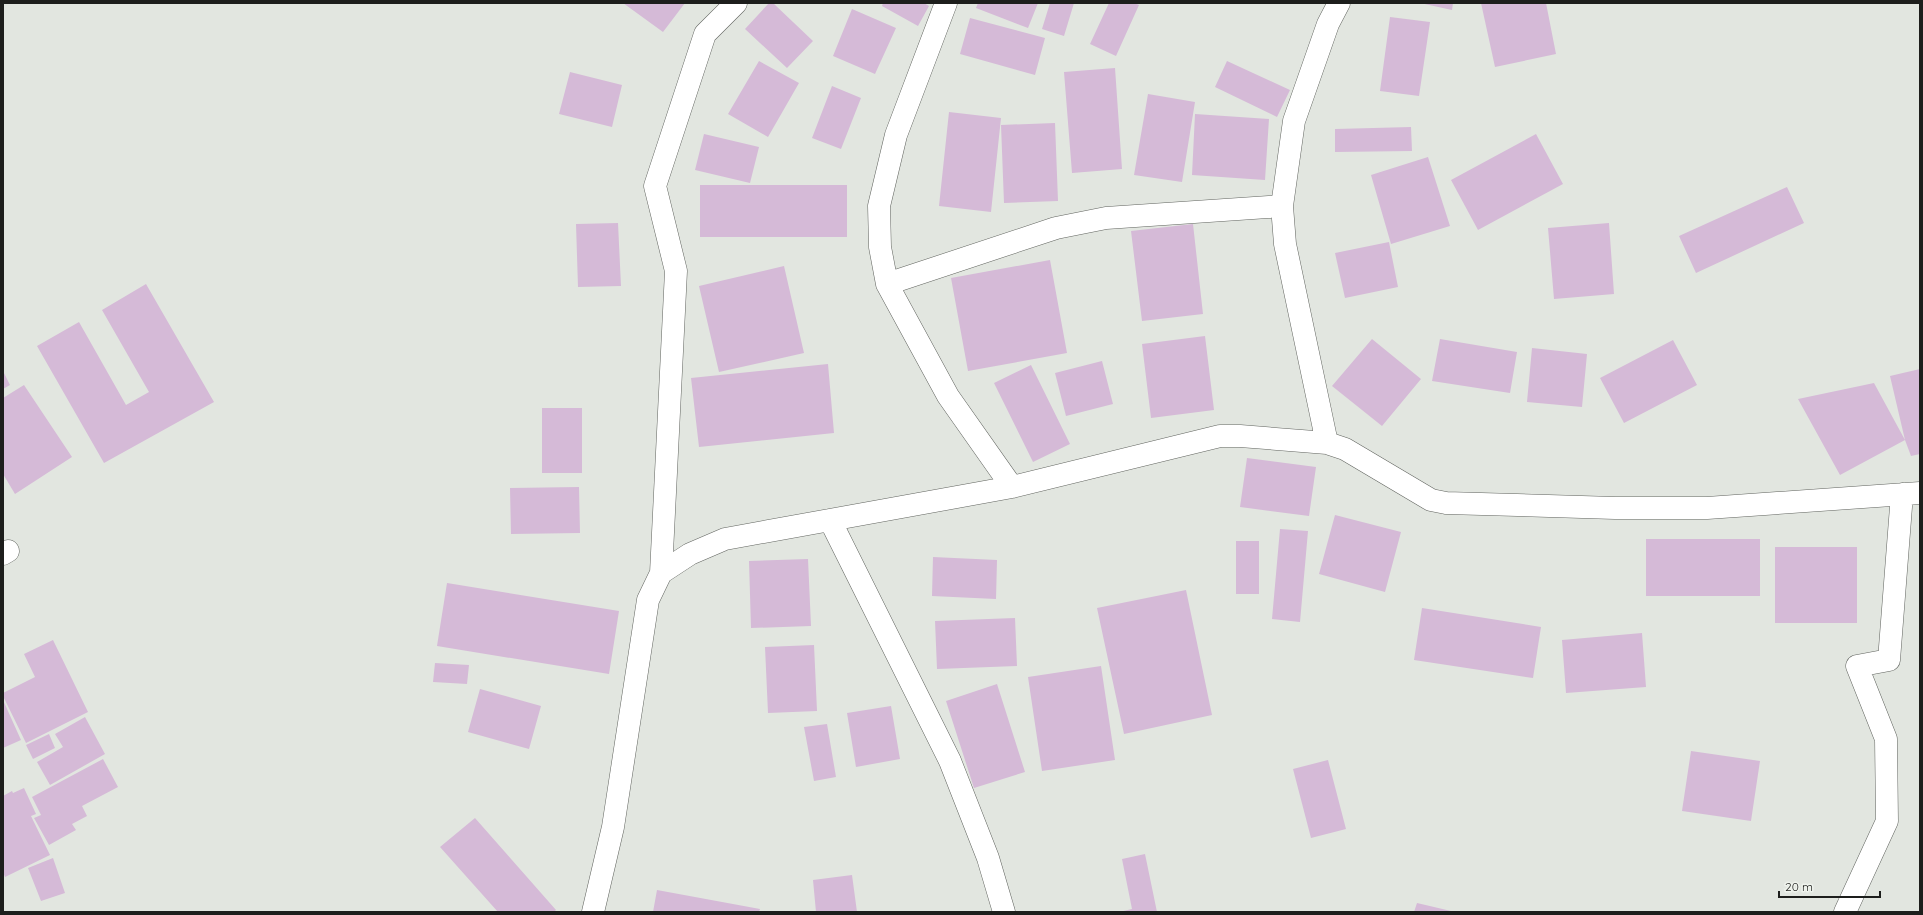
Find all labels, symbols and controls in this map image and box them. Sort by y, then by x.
scale bar [1779,873,1880,899]
text: 20 m [1785,879,1813,894]

